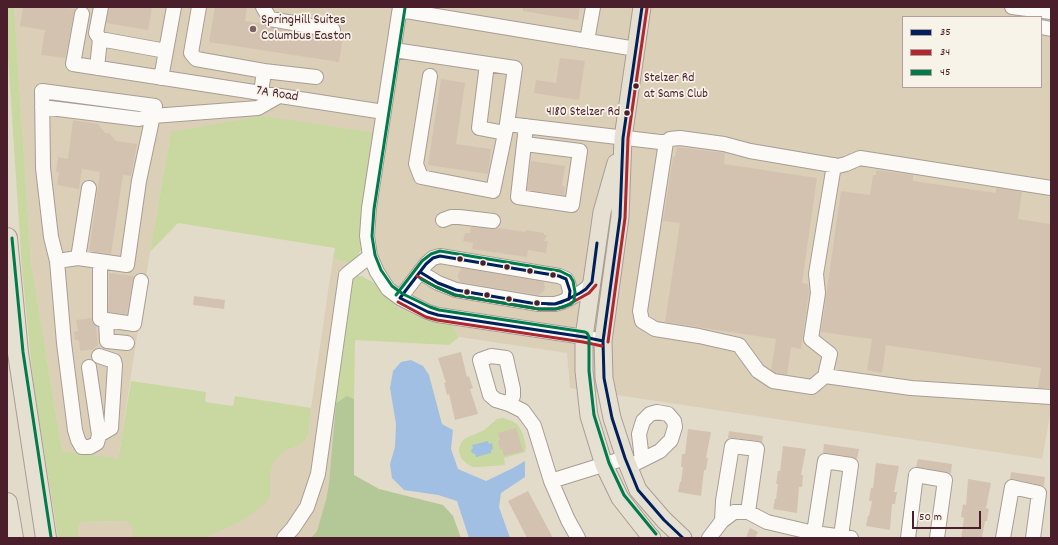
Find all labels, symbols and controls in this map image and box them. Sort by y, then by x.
place label: SpringHill Suites Columbus Easton [261,13,351,46]
legend [902,16,1042,88]
marker: SpringHill Suites Columbus Easton [248,24,258,34]
text: 35 [940,24,951,41]
text: 34 [940,44,950,61]
text: 45 [940,64,951,81]
place label: Stelzer Rd at Sams Club [644,71,708,102]
marker: Stelzer Rd at Sams Club [631,81,641,91]
street label: 7A Road [255,83,299,107]
place label: 4180 Stelzer Rd [546,105,620,121]
marker: 4180 Stelzer Rd [622,108,632,118]
unlabelled marker [455,254,465,264]
unlabelled marker [478,258,488,268]
unlabelled marker [502,262,512,272]
unlabelled marker [525,266,535,276]
unlabelled marker [548,270,558,280]
unlabelled marker [462,287,472,297]
unlabelled marker [482,290,492,300]
unlabelled marker [504,294,514,304]
unlabelled marker [532,298,542,308]
scale bar [914,503,983,529]
text: 50 m [919,509,942,526]

